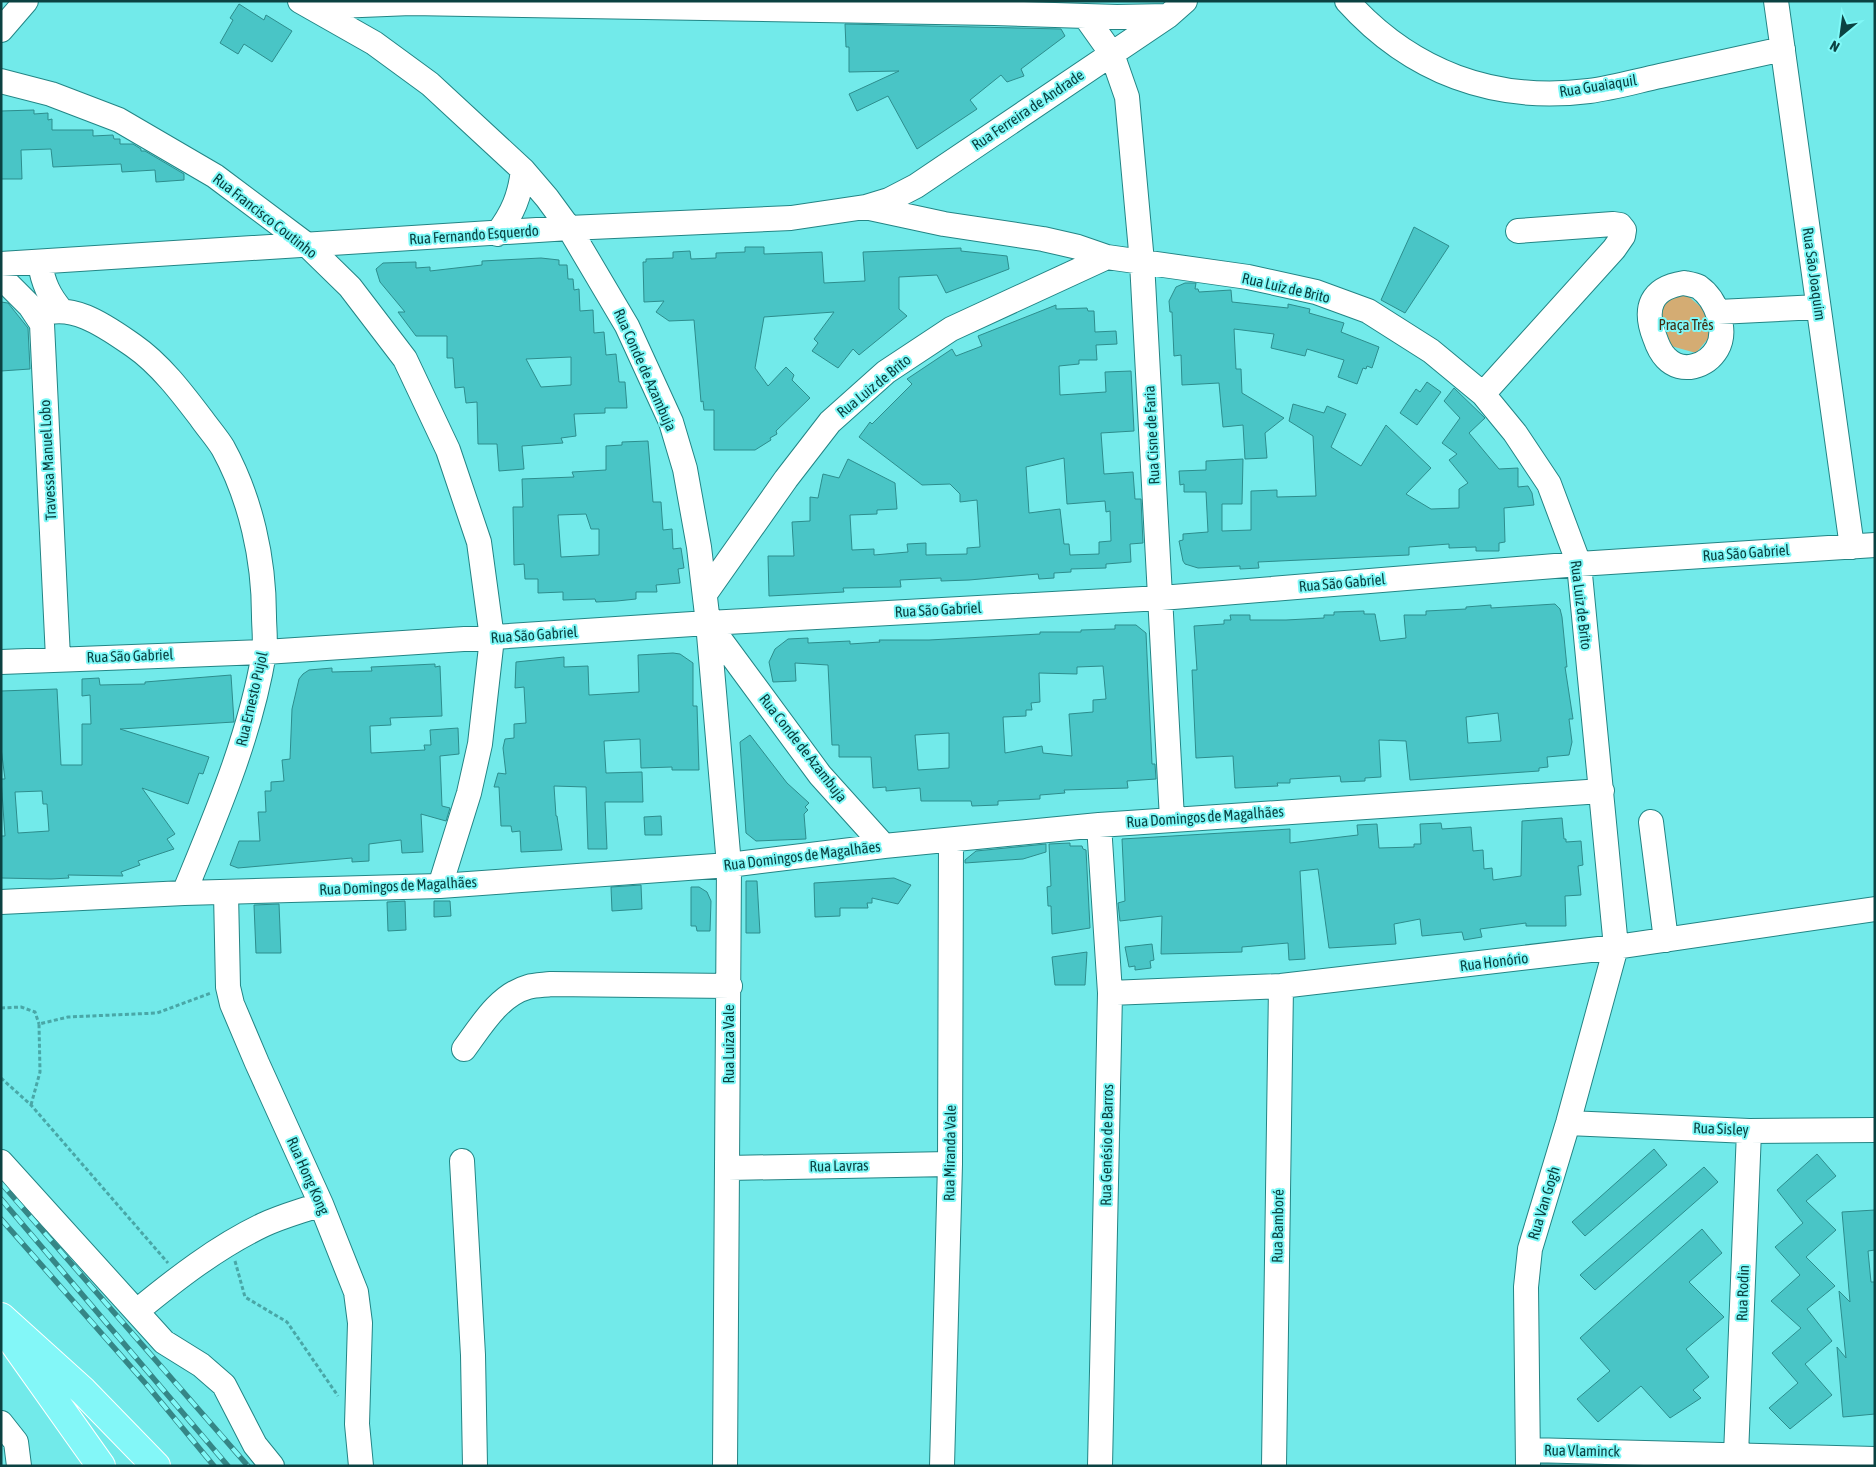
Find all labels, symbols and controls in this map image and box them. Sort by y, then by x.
north arrow [1816,10,1866,60]
text: N [1827,37,1842,55]
street label: Rua Ferreira de Andrade [969,66,1087,153]
street label: Rua Guaiaquil [1558,71,1638,100]
street label: Rua Francisco Coutinho [210,170,321,261]
street label: Rua Fernando Esquerdo [409,221,539,248]
street label: Rua São Joaquim [1800,226,1829,321]
street label: Rua Luiz de Brito [1240,269,1332,306]
street label: Rua Conde de Azambuja [611,306,680,434]
park label: Praça Três [1658,316,1714,333]
street label: Rua Luiz de Brito [833,351,914,421]
street label: Rua Cisne de Faria [1140,385,1163,485]
street label: Travessa Manuel Lobo [36,399,59,521]
street label: Rua São Gabriel [1702,541,1790,564]
street label: Rua Luiz de Brito [1568,559,1595,651]
street label: Rua São Gabriel [1298,570,1386,595]
street label: Rua São Gabriel [894,599,982,620]
street label: Rua São Gabriel [490,623,578,646]
street label: Rua São Gabriel [86,645,174,666]
street label: Rua Ernesto Pujol [232,650,271,748]
street label: Rua Conde de Azambuja [756,690,851,805]
street label: Rua Domingos de Magalhães [1126,803,1284,830]
street label: Rua Domingos de Magalhães [723,837,881,874]
street label: Rua Domingos de Magalhães [319,873,477,898]
street label: Rua Honório [1459,949,1529,974]
street label: Rua Luiza Vale [720,1004,737,1084]
street label: Rua Genésio de Barros [1097,1084,1116,1206]
street label: Rua Miranda Vale [940,1105,959,1201]
street label: Rua Sisley [1693,1119,1749,1138]
street label: Rua Hong Kong [284,1134,333,1218]
street label: Rua Lavras [809,1156,869,1175]
street label: Rua Van Gogh [1524,1164,1563,1242]
street label: Rua Bamboré [1268,1189,1287,1263]
street label: Rua Rodin [1733,1265,1752,1321]
street label: Rua Vlaminck [1544,1441,1620,1460]

